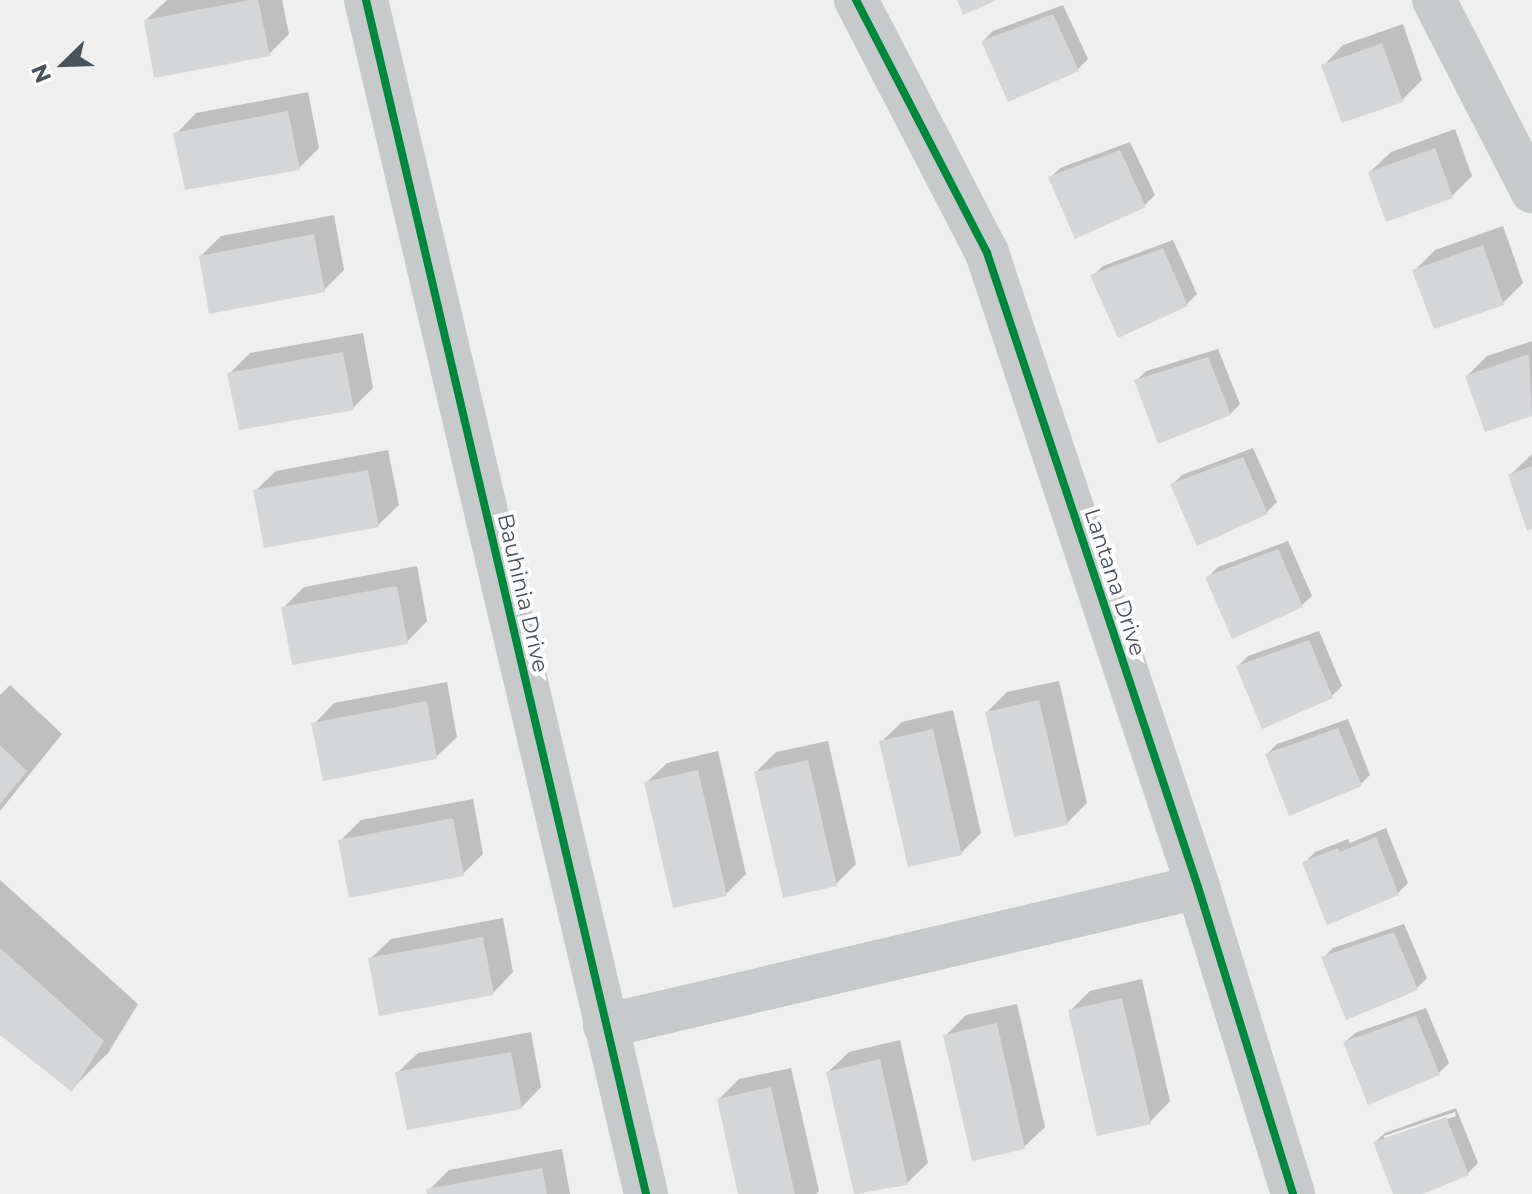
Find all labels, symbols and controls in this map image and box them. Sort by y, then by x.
north arrow [24,24,104,104]
text: N [26,60,57,87]
street label: Lantana Drive [1079,505,1151,659]
street label: Bauhinia Drive [492,511,554,675]

